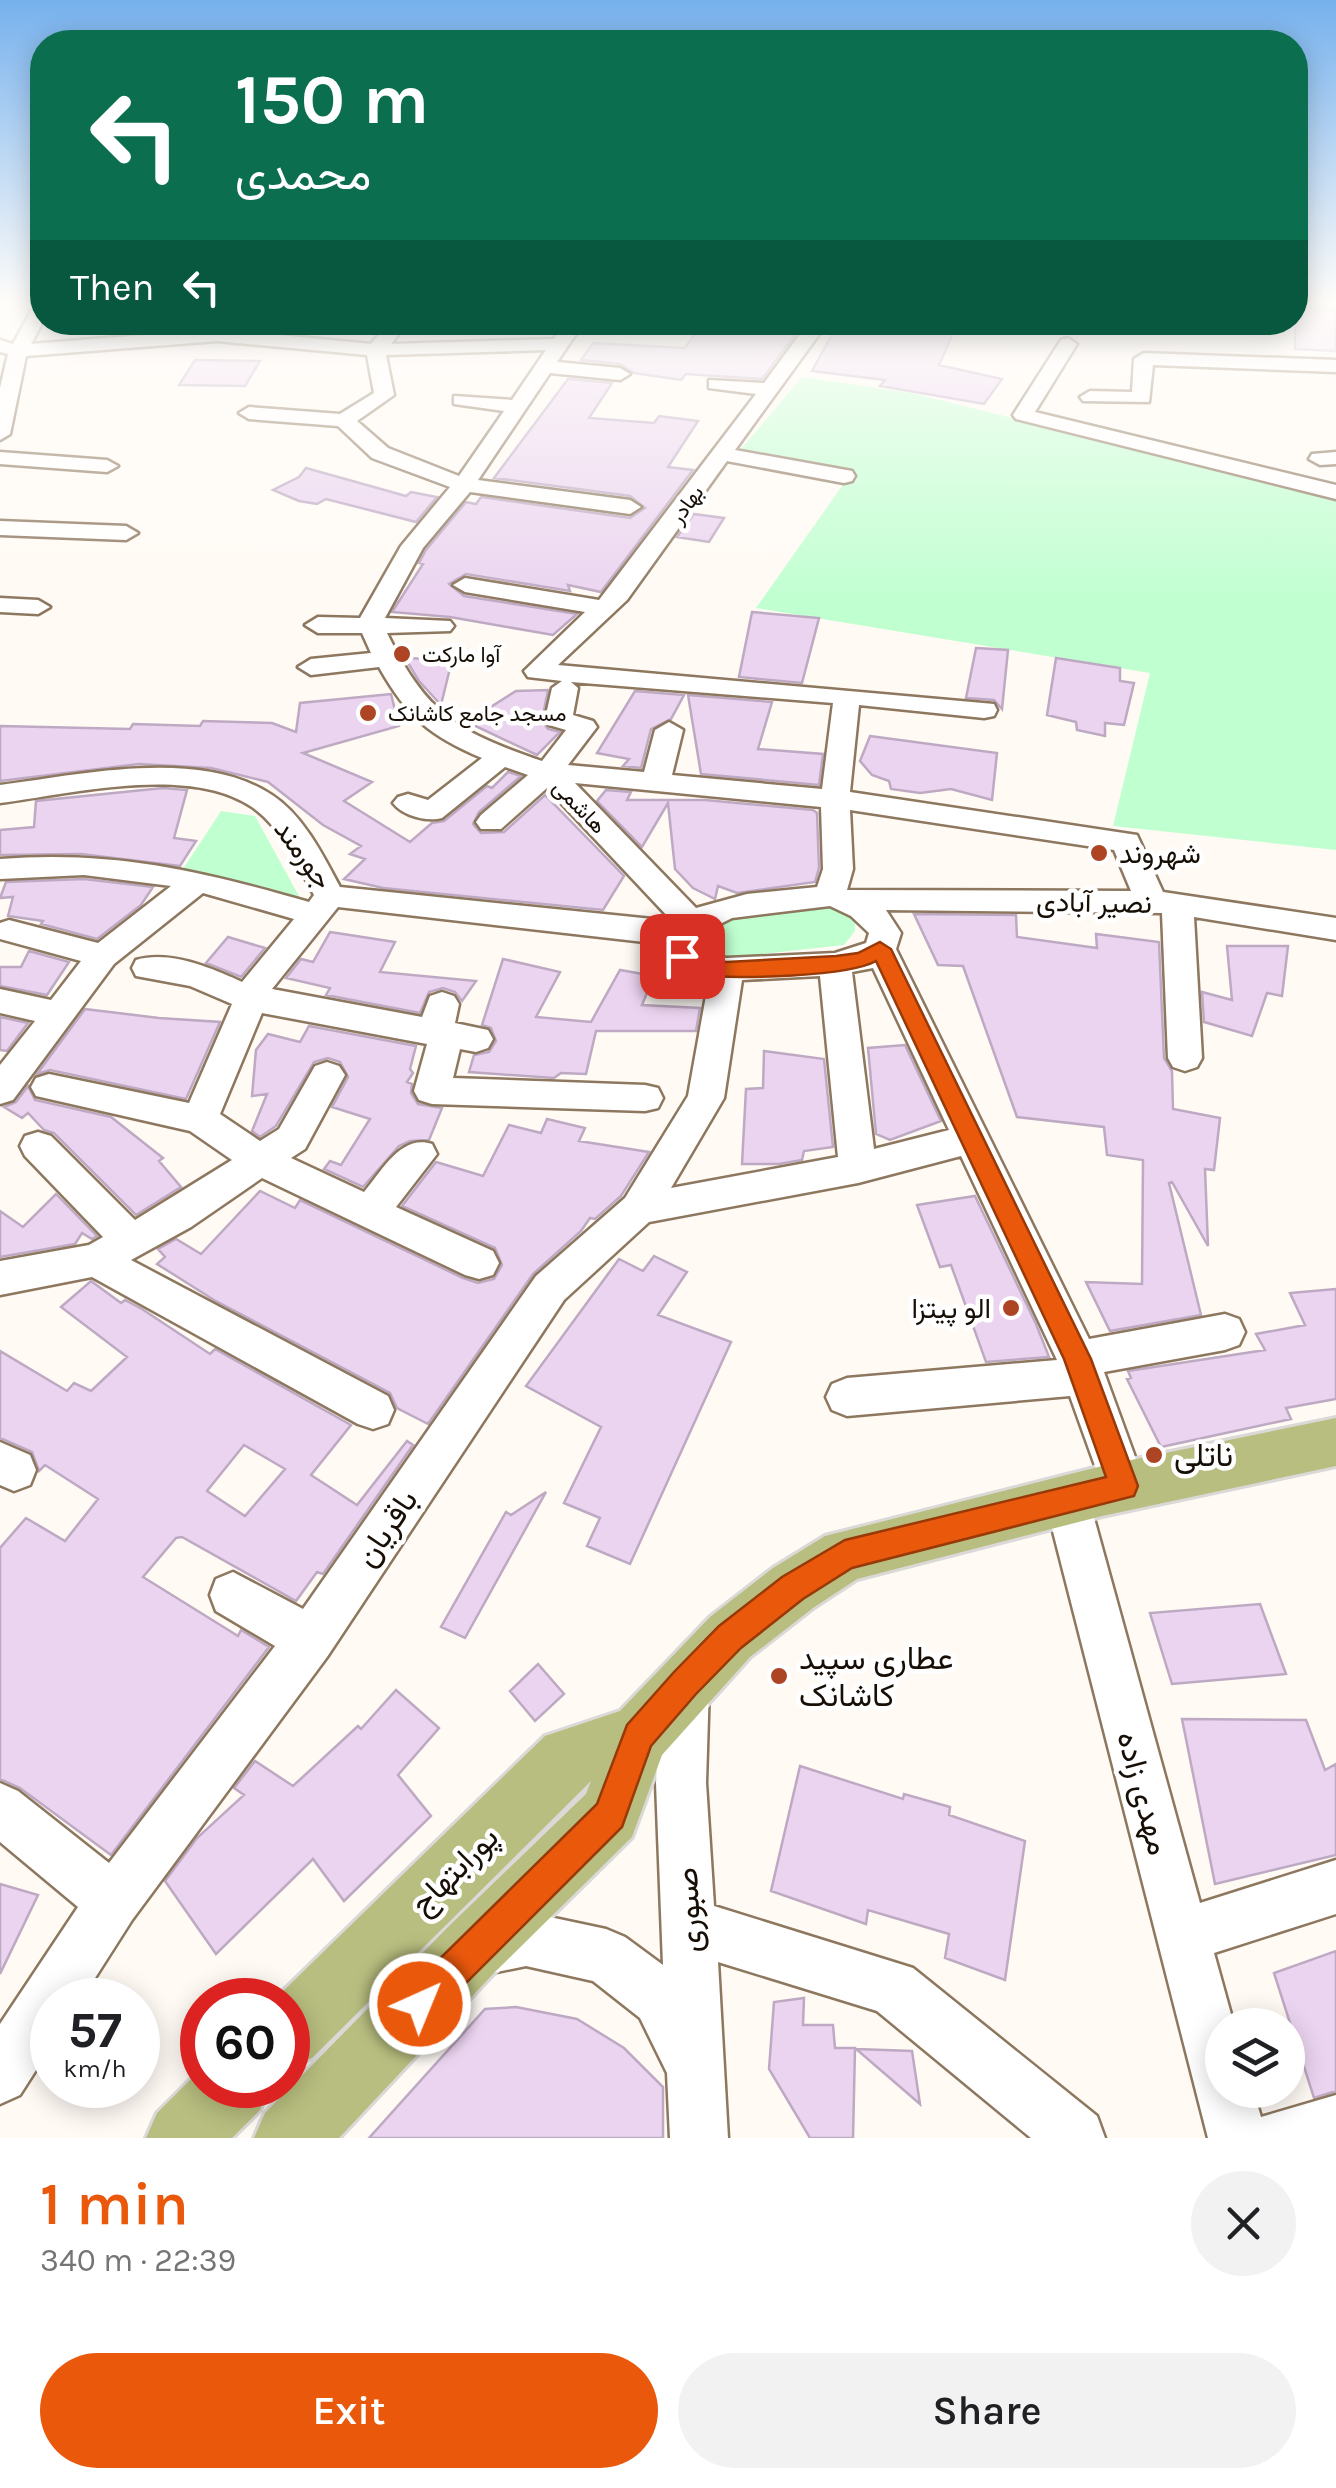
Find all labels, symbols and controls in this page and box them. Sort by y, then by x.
text: 150 m [235,59,429,141]
icon: left [70,70,200,200]
text: محمدی [235,148,371,200]
icon: left [174,260,229,315]
text: Then [70,265,154,310]
street label: بهادر [664,480,709,530]
place label: آوا مارکت [422,642,502,668]
marker: آوا مارکت [391,643,413,665]
place label: مسجد جامع کاشانک [388,701,567,728]
marker: مسجد جامع کاشانک [357,702,379,724]
street label: هاشمی [547,774,611,839]
street label: جورمند [267,813,340,896]
place label: شهروند [1119,837,1201,871]
marker: شهروند [1088,842,1110,864]
street label: نصیر آبادی [1036,885,1152,921]
pin [640,914,725,999]
icon: arrive [655,929,710,984]
place label: الو پیتزا [911,1292,991,1327]
marker: الو پیتزا [1000,1297,1022,1319]
place label: ناتلی [1174,1437,1233,1474]
marker: ناتلی [1143,1444,1165,1466]
street label: باقریان [347,1483,426,1574]
place label: عطاری سپید کاشانک [799,1640,953,1714]
marker: عطاری سپید کاشانک [768,1665,790,1687]
street label: مهدی زاده [1108,1727,1178,1859]
street label: پورابتهاج [403,1819,508,1924]
street label: صبوری [668,1866,710,1954]
position arrow [368,1952,472,2056]
speed limit sign: 60 [180,1978,310,2108]
text: 57 [68,2001,122,2060]
map controls [1205,2008,1305,2108]
button: layers [1205,2008,1305,2108]
text: km/h [63,2054,127,2083]
text: 1 min [40,2169,189,2239]
button: close [1191,2171,1296,2276]
text: 340 m · 22:39 [40,2242,236,2279]
button: Exit [40,2353,658,2468]
button: Share [678,2353,1296,2468]

